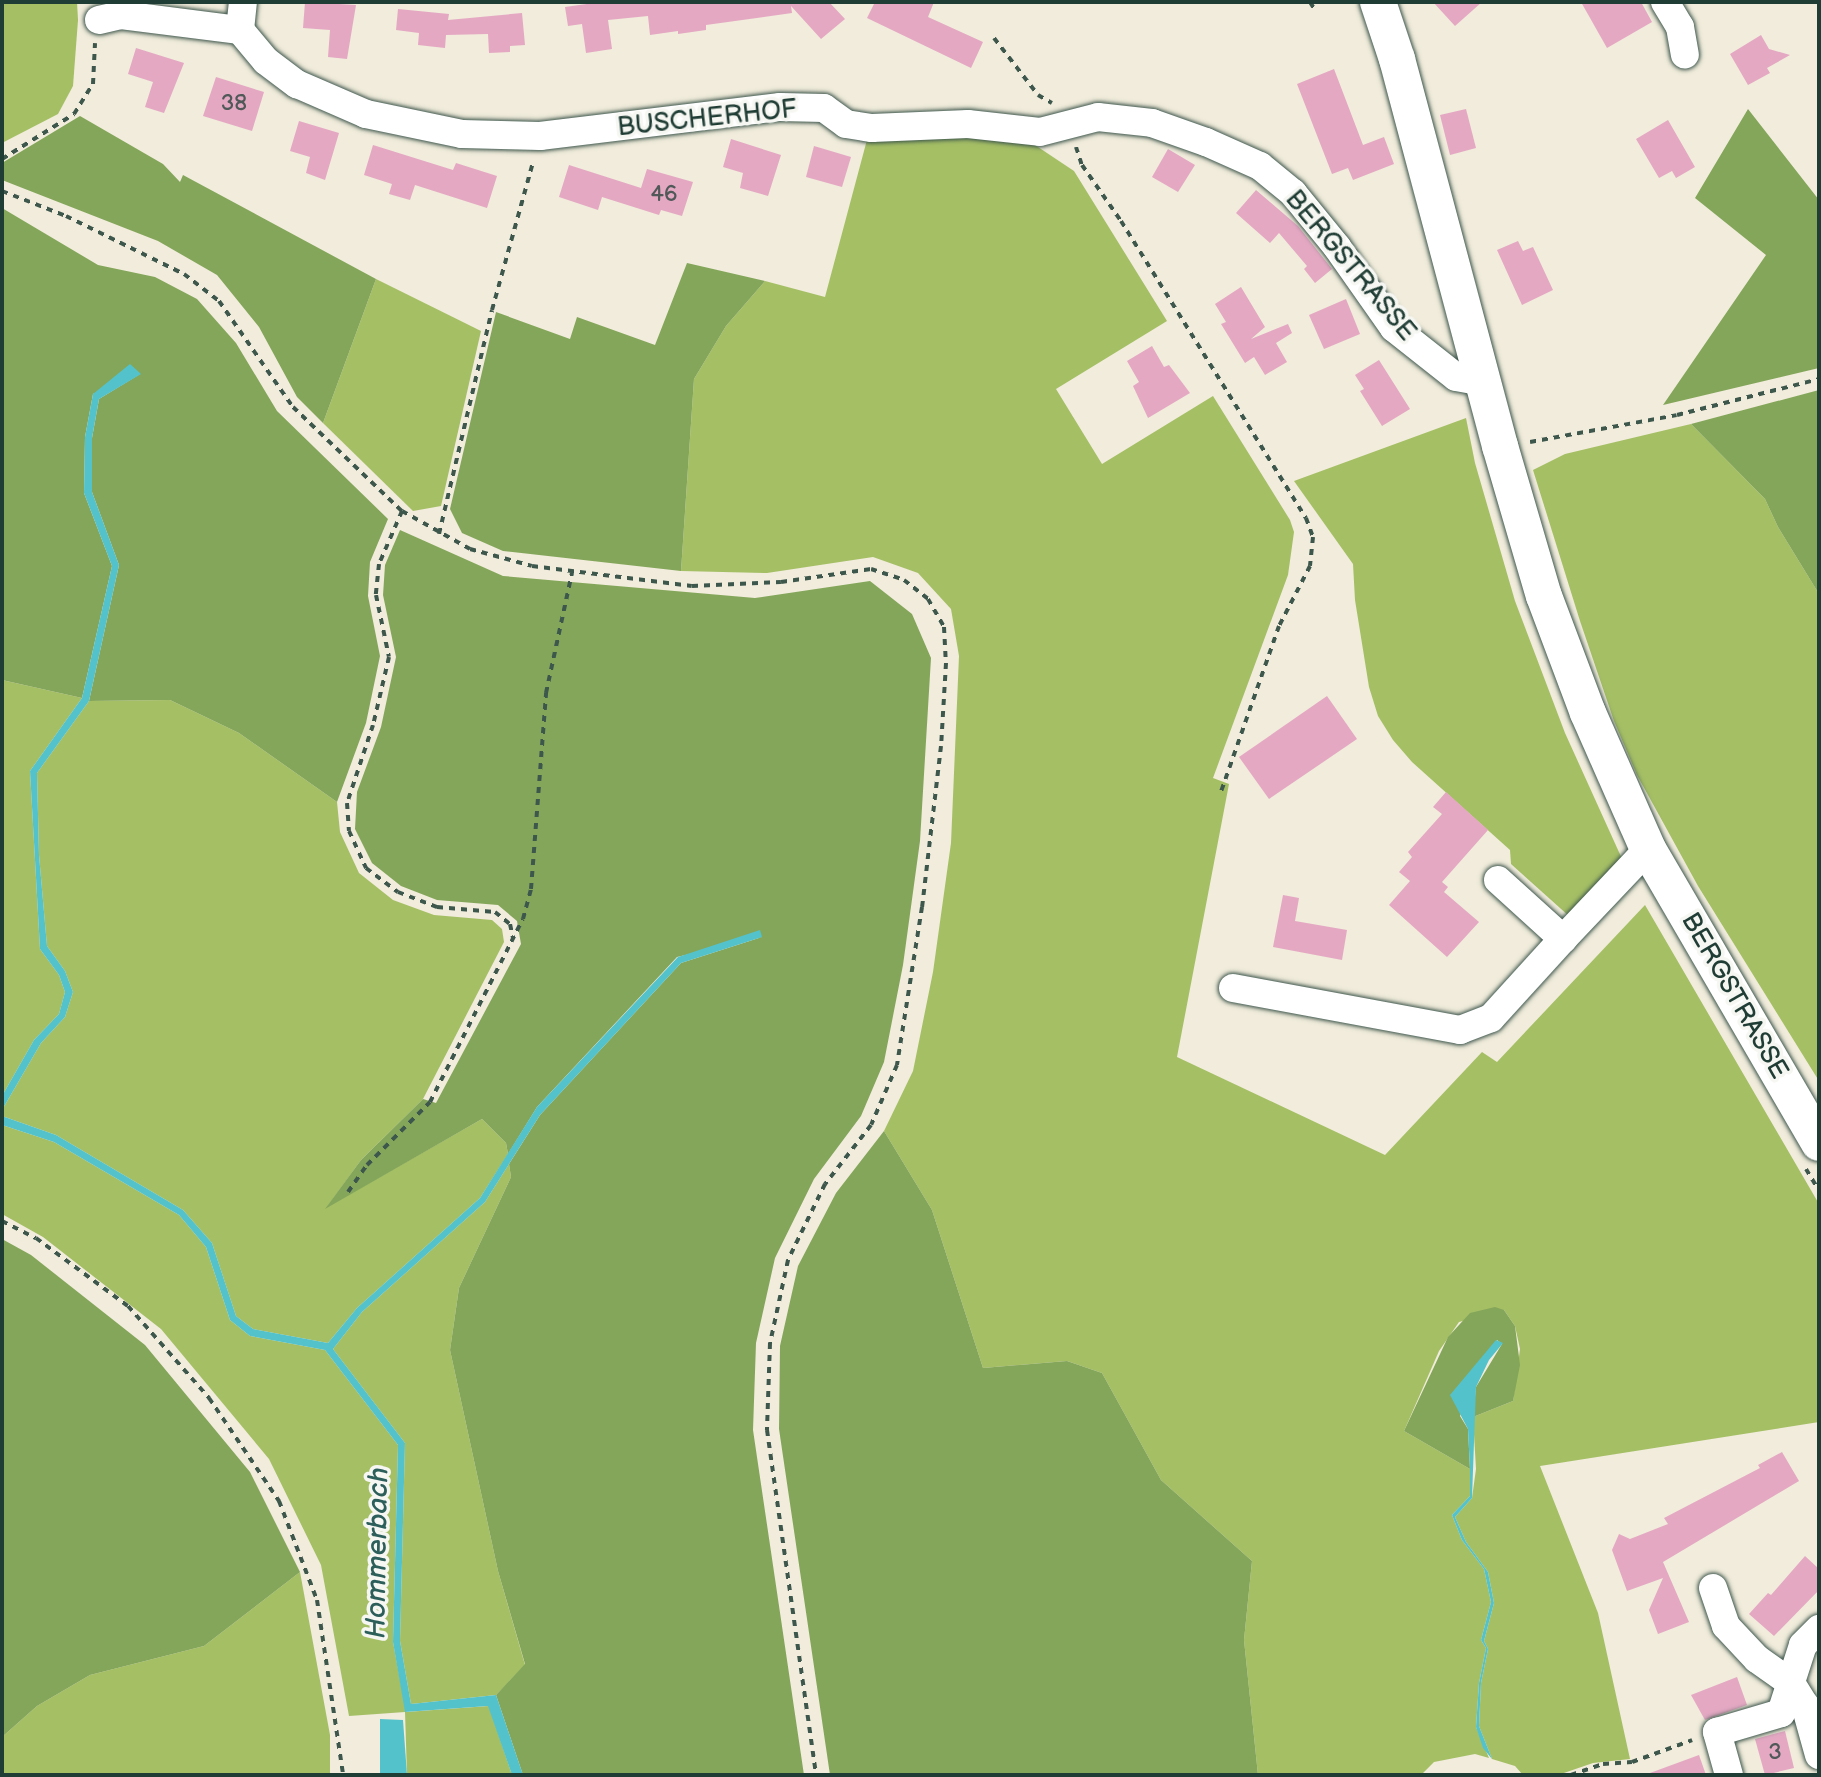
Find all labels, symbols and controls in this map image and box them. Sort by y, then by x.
house number: 38 [221,91,247,117]
street label: BUSCHERHOF [616,94,798,144]
house number: 46 [651,182,677,208]
street label: BERGSTRASSE [1278,184,1422,348]
street label: BERGSTRASSE [1674,907,1794,1085]
water label: Hommerbach [360,1467,396,1639]
house number: 3 [1768,1740,1782,1766]

